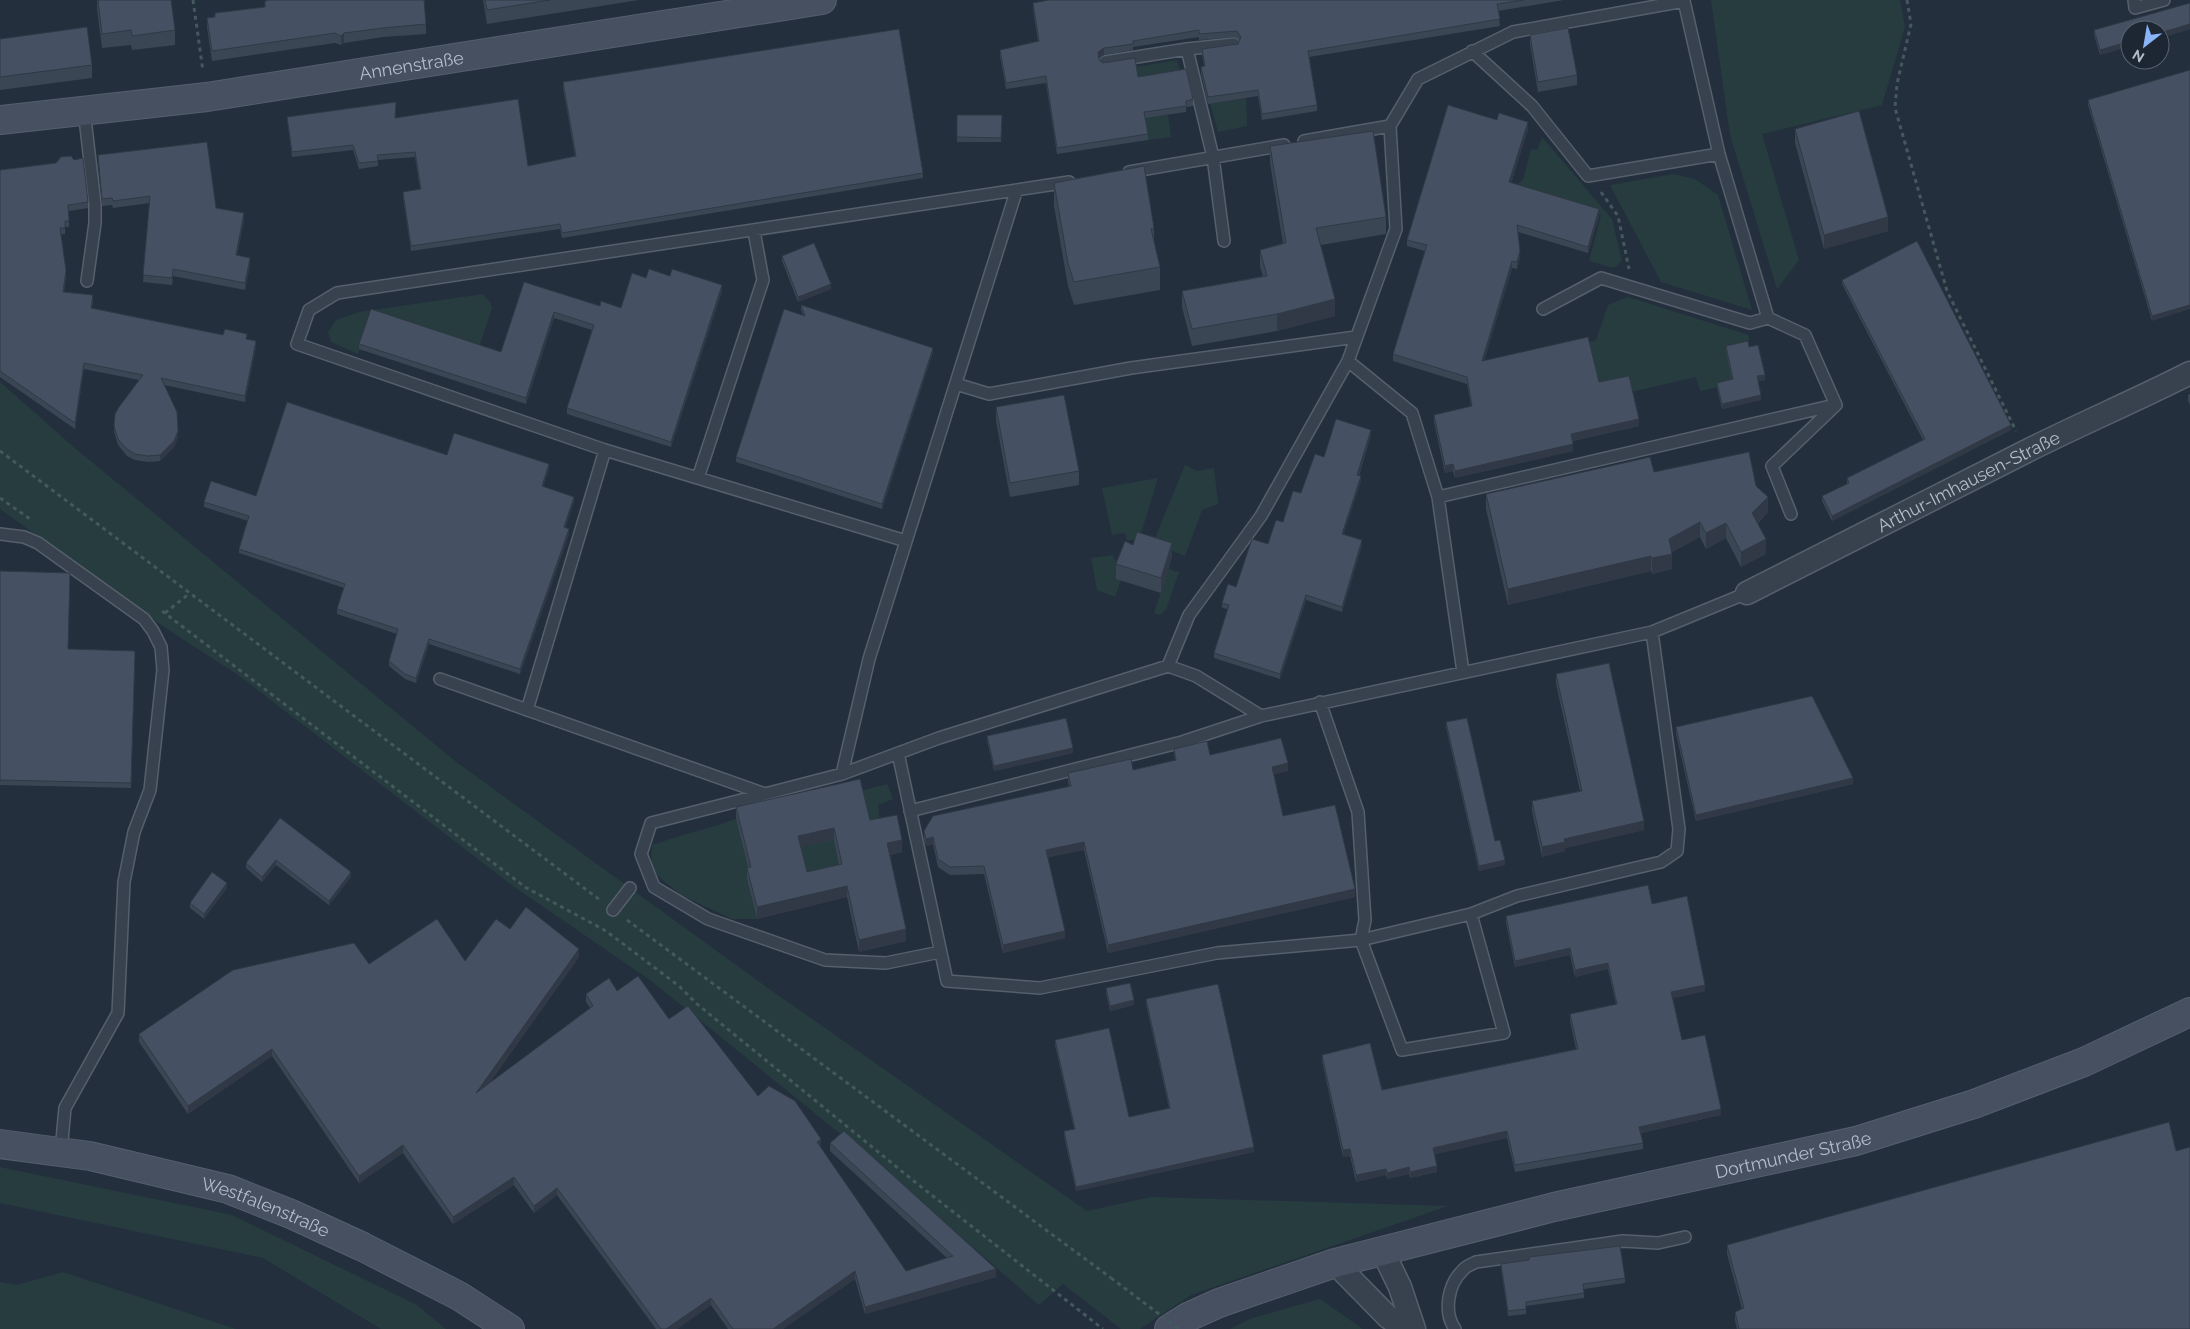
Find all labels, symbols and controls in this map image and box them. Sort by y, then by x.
north arrow [2120,20,2170,70]
street label: Annenstraße [357,46,465,83]
text: N [2130,47,2147,66]
street label: Arthur-Imhausen-Straße [1873,426,2063,536]
street label: Dortmunder Straße [1713,1126,1874,1182]
street label: Westfalenstraße [200,1173,334,1241]

